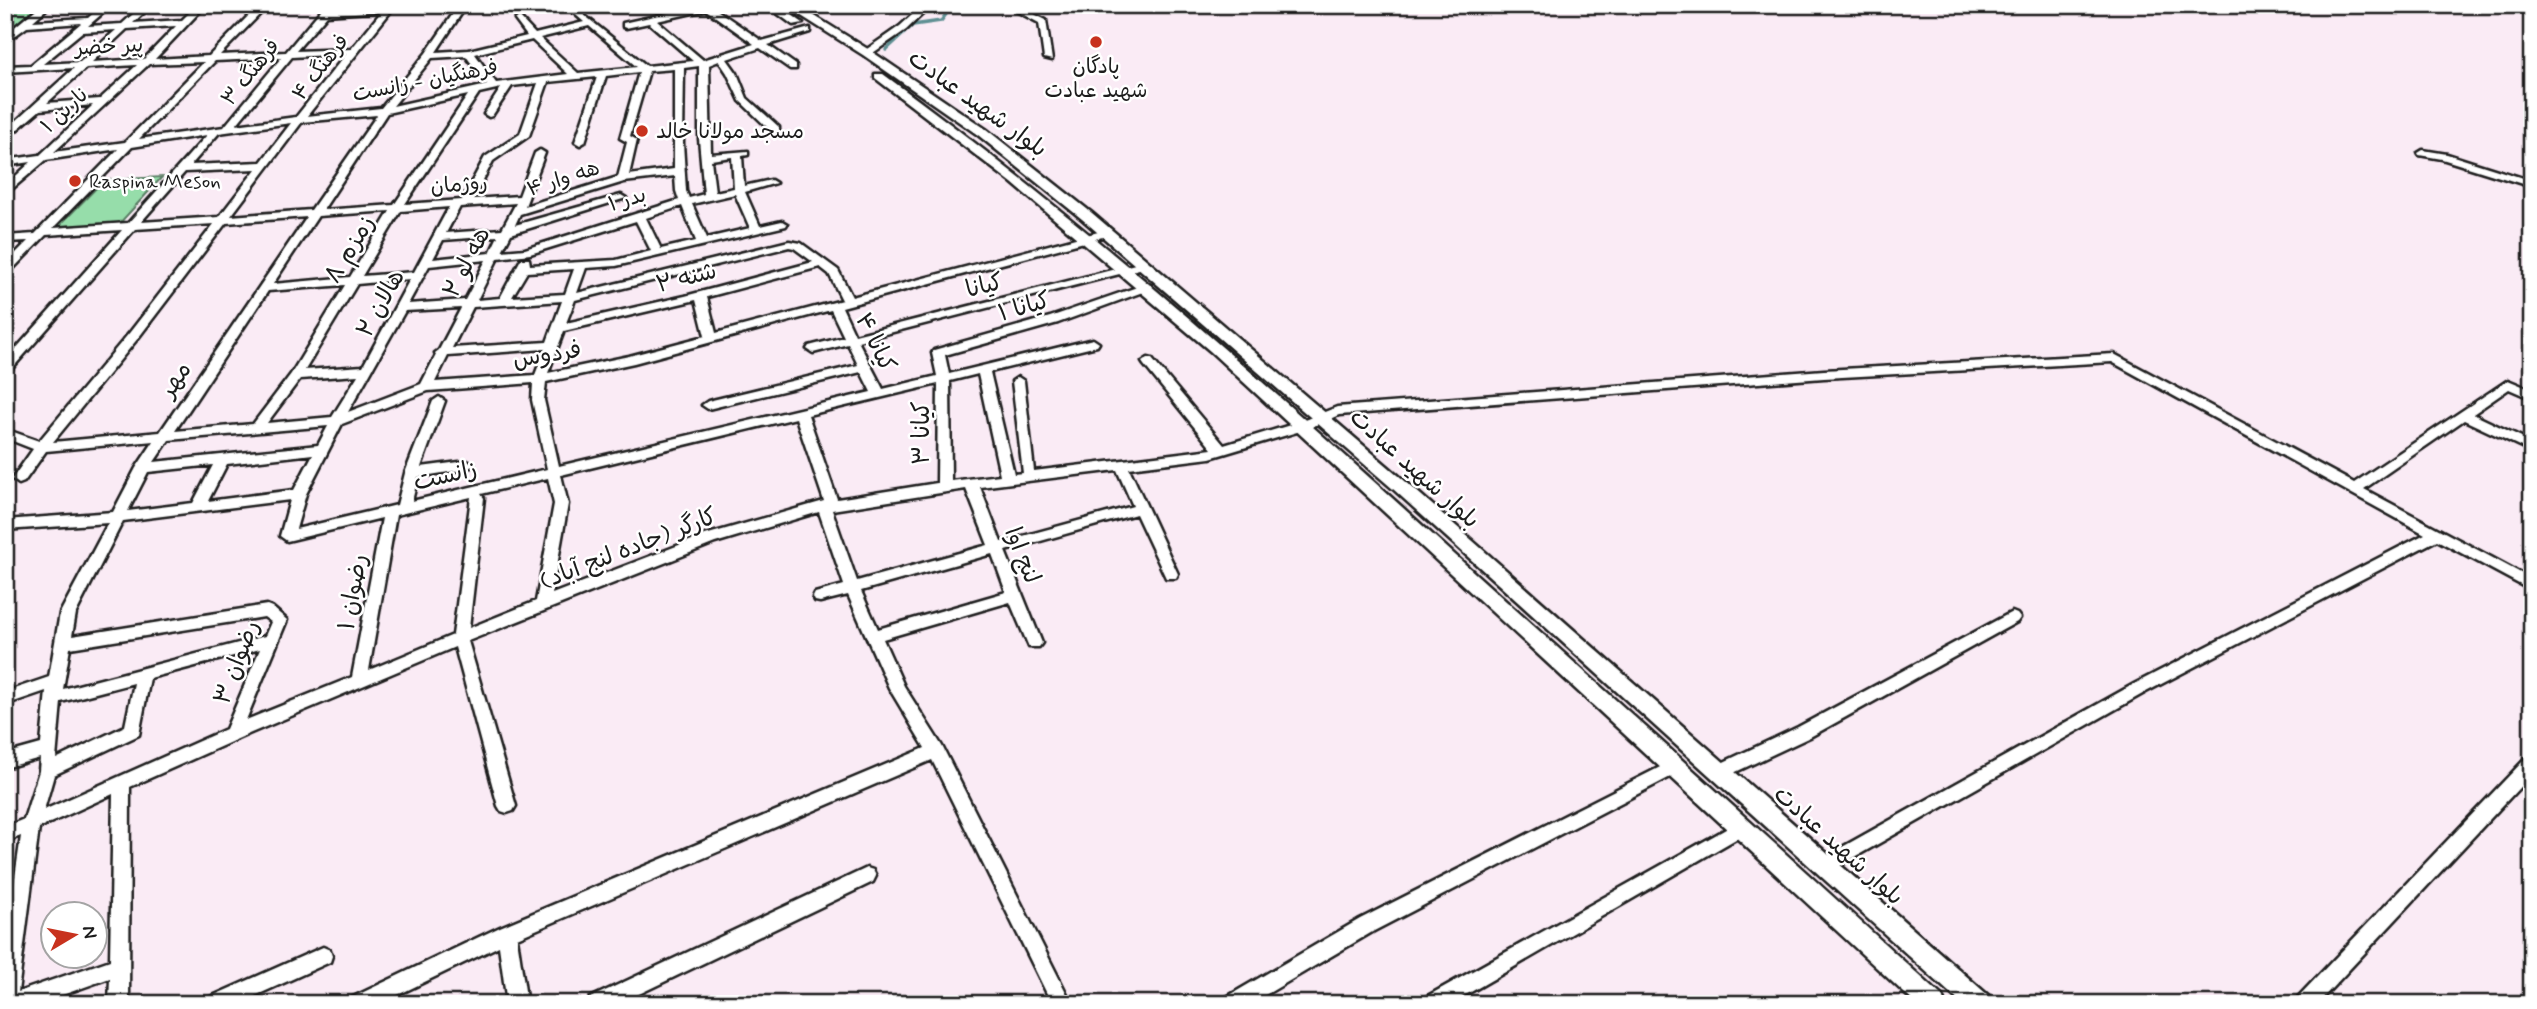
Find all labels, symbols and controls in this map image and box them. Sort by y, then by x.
street label: فرهنگ ۴ [286,29,356,107]
street label: پیر خضر [72,31,144,63]
street label: فرهنگ ۳ [215,33,286,112]
marker: پادگان شهید عبادت [1088,34,1104,50]
street label: بلوار شهید عبادت [901,43,1053,165]
street label: فرهنگیان - زانست [350,53,500,109]
place label: پادگان شهید عبادت [1044,53,1148,105]
street label: نارین ۱ [35,82,95,140]
place label: مسجد مولانا خالد [656,118,804,146]
marker: مسجد مولانا خالد [634,123,650,139]
street label: هه وار ۴ [523,154,603,204]
place label: Raspina Meson [89,168,221,196]
street label: روژمان [430,169,489,201]
marker: Raspina Meson [67,173,83,189]
street label: بدر ۱ [605,181,650,219]
street label: زمزم ۸ [318,210,383,290]
street label: هه لو ۲ [436,222,498,303]
street label: شنه ۲ [653,256,720,301]
street label: هالان ۲ [350,264,413,343]
street label: کیانا [962,267,1006,306]
street label: کیانا ۱ [995,285,1054,330]
street label: کیانا ۴ [847,308,902,377]
street label: فردوس [511,335,584,376]
street label: مهر [152,356,199,405]
street label: کیانا ۳ [907,401,938,465]
street label: بلوار شهید عبادت [1342,402,1486,536]
street label: زانست [410,454,480,499]
street label: کارگر (جاده لنج آباد) [535,501,722,598]
street label: لنج اوا [996,523,1047,588]
street label: رضوان ۱ [332,552,375,633]
street label: رضوان ۳ [207,616,268,709]
street label: بلوار شهید عبادت [1766,779,1910,913]
north arrow [38,900,108,970]
text: N [76,924,103,941]

